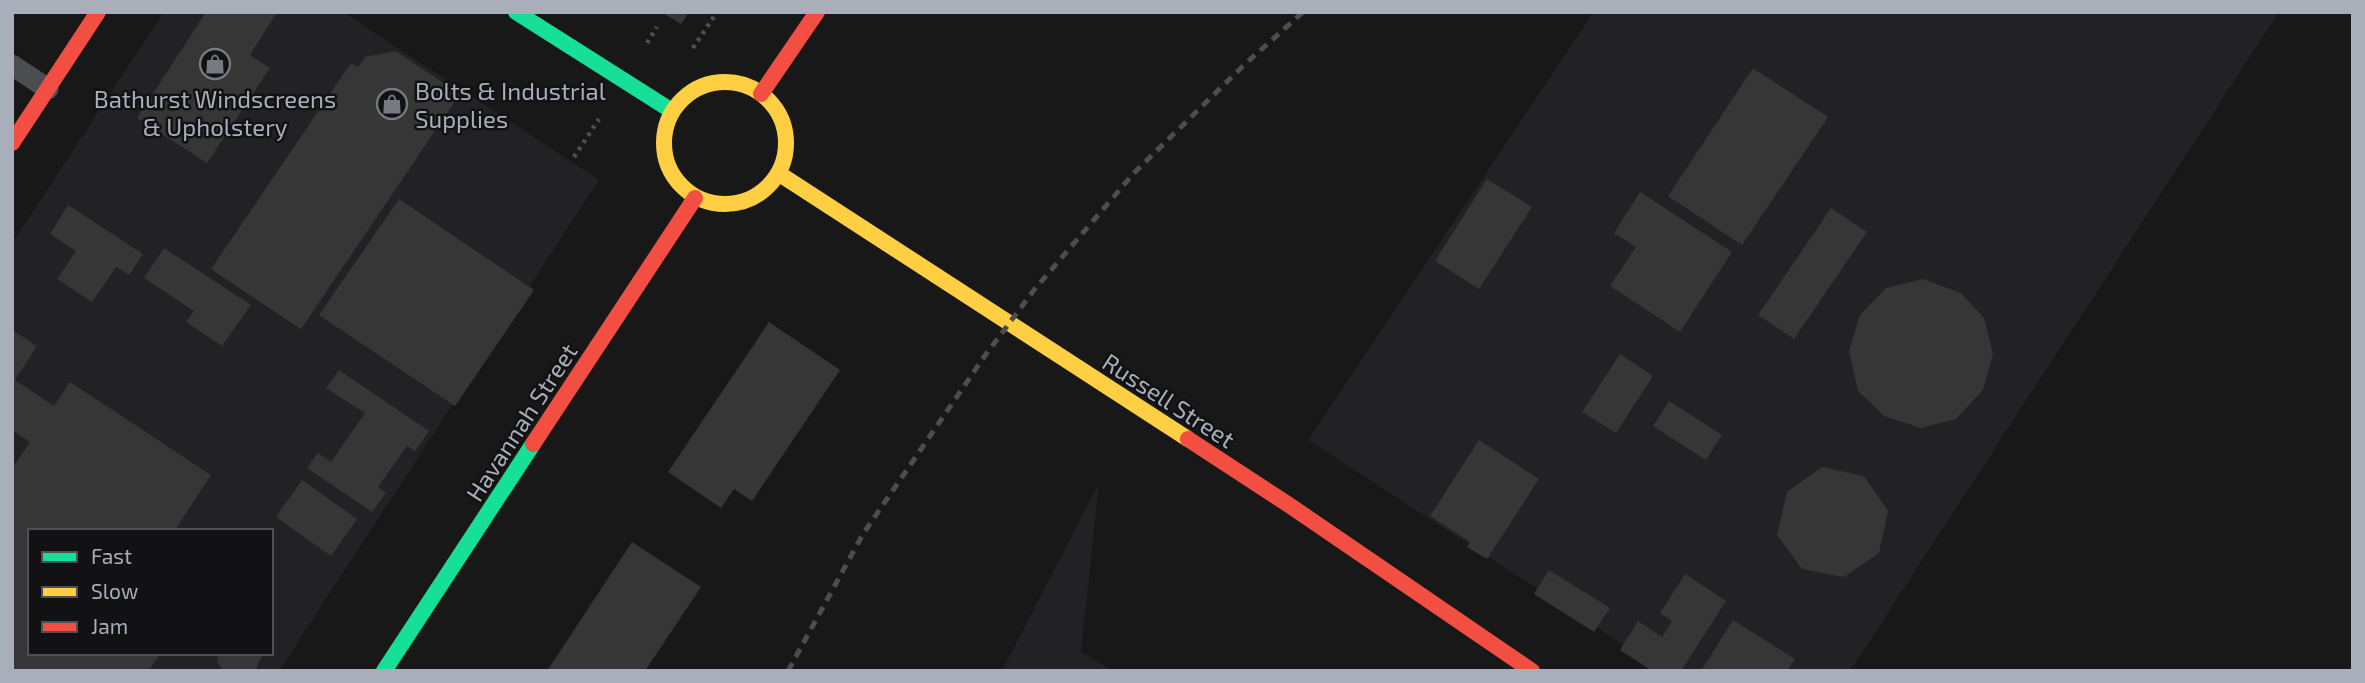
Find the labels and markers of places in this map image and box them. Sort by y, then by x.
shop icon: Bathurst Windscreens & Upholstery [198,47,232,81]
place label: Bolts & Industrial Supplies [415,76,606,133]
place label: Bathurst Windscreens & Upholstery [94,84,336,141]
shop icon: Bolts & Industrial Supplies [375,87,409,121]

